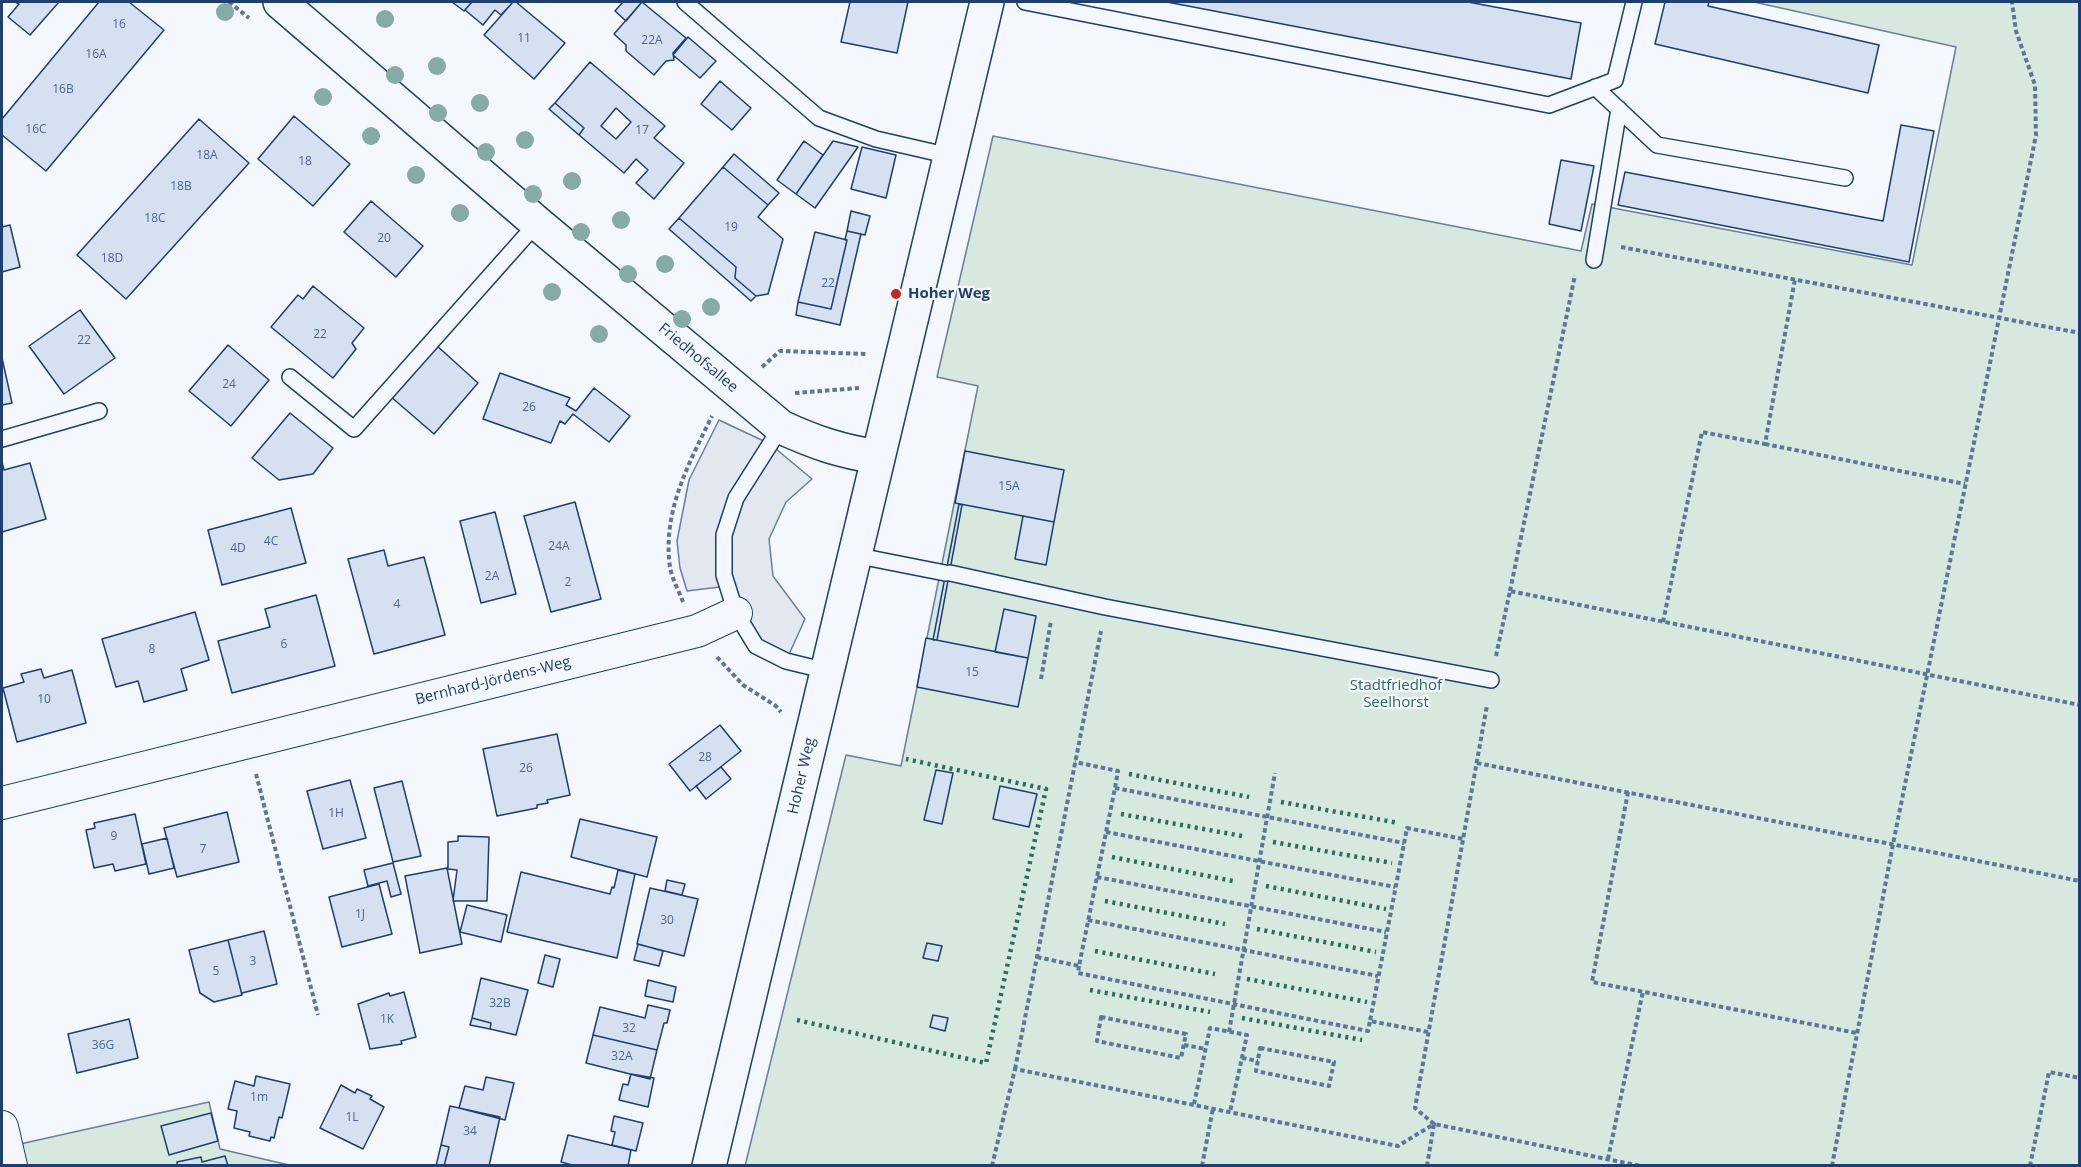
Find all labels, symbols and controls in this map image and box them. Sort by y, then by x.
house number: 16 [112,18,126,32]
house number: 11 [517,32,531,46]
house number: 22A [641,34,663,48]
house number: 16A [85,48,107,62]
house number: 16B [52,83,74,97]
house number: 16C [25,123,47,137]
house number: 17 [635,124,649,138]
house number: 18A [196,149,218,163]
house number: 18 [298,155,312,169]
house number: 18B [170,180,192,194]
house number: 18C [144,212,166,226]
house number: 19 [724,221,738,235]
house number: 20 [377,232,391,246]
house number: 18D [101,252,123,266]
house number: 22 [821,277,835,291]
place label: Hoher Weg [908,285,990,303]
marker: Hoher Weg [889,287,903,301]
street label: Friedhofsallee [655,319,741,397]
house number: 22 [313,328,327,342]
house number: 22 [77,334,91,348]
house number: 24 [222,378,236,392]
house number: 26 [522,401,536,415]
house number: 15A [998,480,1020,494]
house number: 4C [264,535,278,549]
house number: 24A [548,540,570,554]
house number: 4D [230,542,246,556]
house number: 2A [485,570,499,584]
house number: 2 [565,576,571,590]
house number: 4 [394,598,400,612]
house number: 6 [281,638,287,652]
house number: 8 [149,643,155,657]
street label: Bernhard-Jördens-Weg [413,653,573,709]
house number: 15 [965,666,979,680]
park label: Stadtfriedhof Seelhorst [1350,677,1442,712]
house number: 10 [37,693,51,707]
street label: Hoher Weg [784,736,820,816]
house number: 28 [698,751,712,765]
house number: 26 [519,762,533,776]
house number: 1H [328,807,344,821]
house number: 9 [111,830,117,844]
house number: 7 [200,843,206,857]
house number: 1J [355,908,365,922]
house number: 30 [660,914,674,928]
house number: 3 [250,955,256,969]
house number: 5 [213,965,219,979]
house number: 32B [489,997,511,1011]
house number: 1K [380,1013,394,1027]
house number: 32 [622,1022,636,1036]
house number: 36G [92,1039,114,1053]
house number: 32A [611,1050,633,1064]
house number: 1m [250,1091,268,1105]
house number: 1L [345,1111,359,1125]
house number: 34 [463,1125,477,1139]

